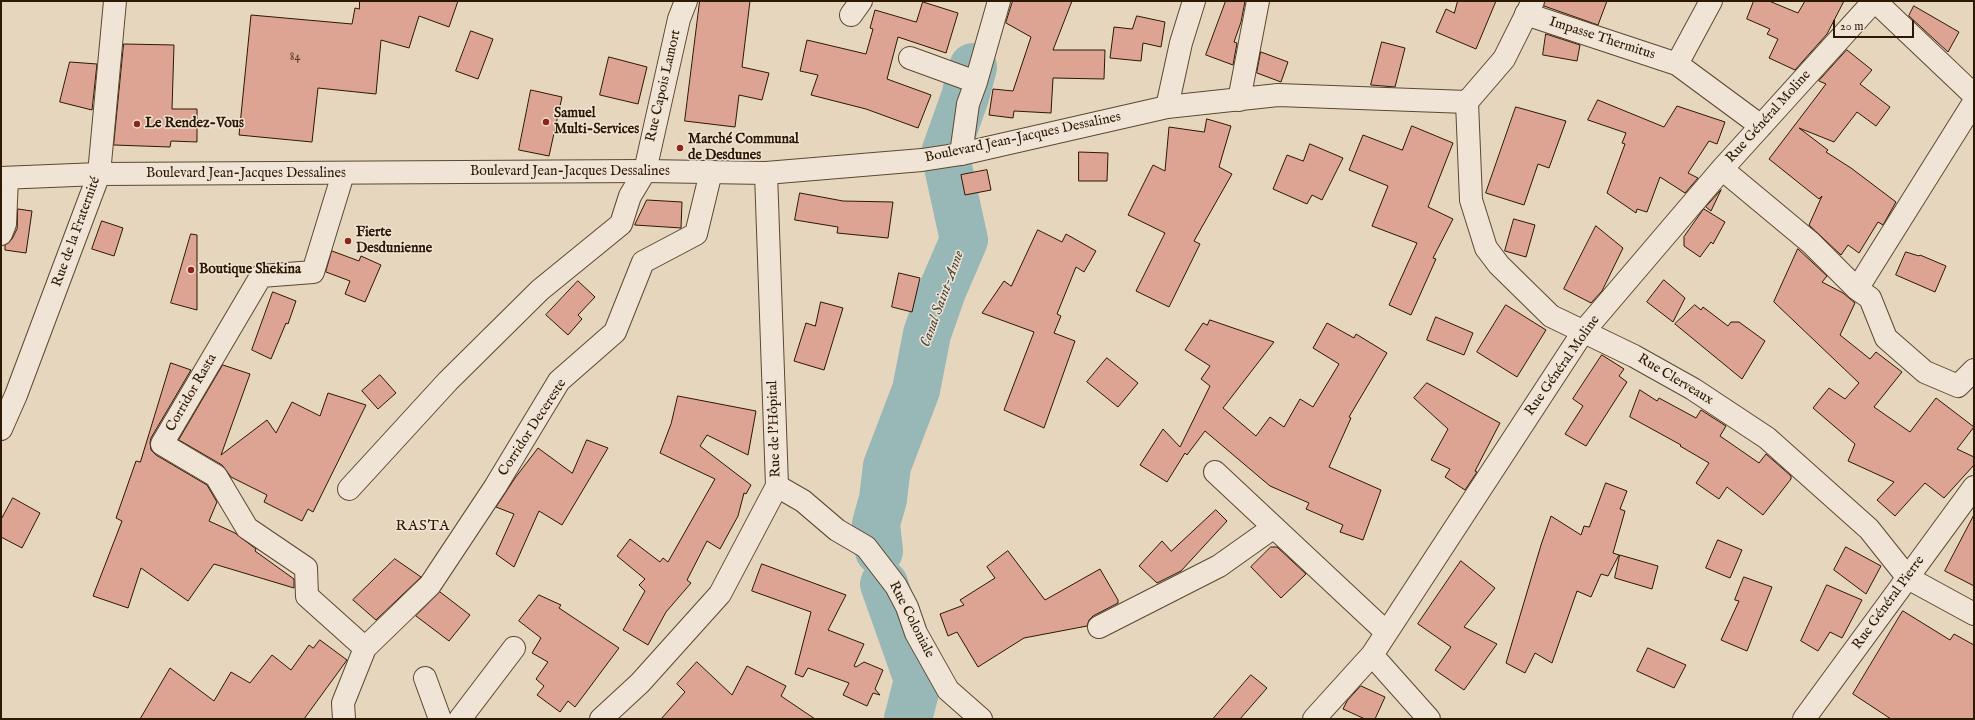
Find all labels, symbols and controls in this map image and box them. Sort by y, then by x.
scale bar [1835,12,1916,38]
street label: Impasse Thermitus [1547,14,1657,64]
text: 20 m [1840,19,1863,34]
street label: Rue Capois Lamort [643,28,685,144]
house number: 84 [290,51,300,65]
street label: Rue Général Moline [1723,67,1815,167]
place label: Samuel Multi-Services [554,106,639,138]
street label: Boulevard Jean-Jacques Dessalines [924,109,1122,167]
place label: Le Rendez-Vous [145,116,244,132]
marker: Samuel Multi-Services [541,117,551,127]
marker: Le Rendez-Vous [132,119,142,129]
place label: Marché Communal de Desdunes [688,132,799,164]
marker: Marché Communal de Desdunes [675,143,685,153]
street label: Boulevard Jean-Jacques Dessalines [470,164,670,180]
street label: Boulevard Jean-Jacques Dessalines [146,166,346,182]
street label: Rue de la Fraternité [49,175,105,289]
place label: Fierte Desdunienne [356,225,432,258]
marker: Fierte Desdunienne [343,236,353,246]
water label: Canal Saint-Anne [917,248,969,350]
place label: Boutique Shekina [199,262,301,278]
marker: Boutique Shekina [186,265,196,275]
street label: Rue Général Moline [1522,313,1604,419]
street label: Corridor Rasta [163,351,221,435]
street label: Rue Clerveaux [1634,351,1716,409]
street label: Corridor Decereste [495,376,571,480]
street label: Rue de l'Hôpital [765,380,785,478]
district label: RASTA [396,518,450,536]
street label: Rue Général Pierre [1849,553,1929,653]
street label: Rue Coloniale [885,579,937,661]

